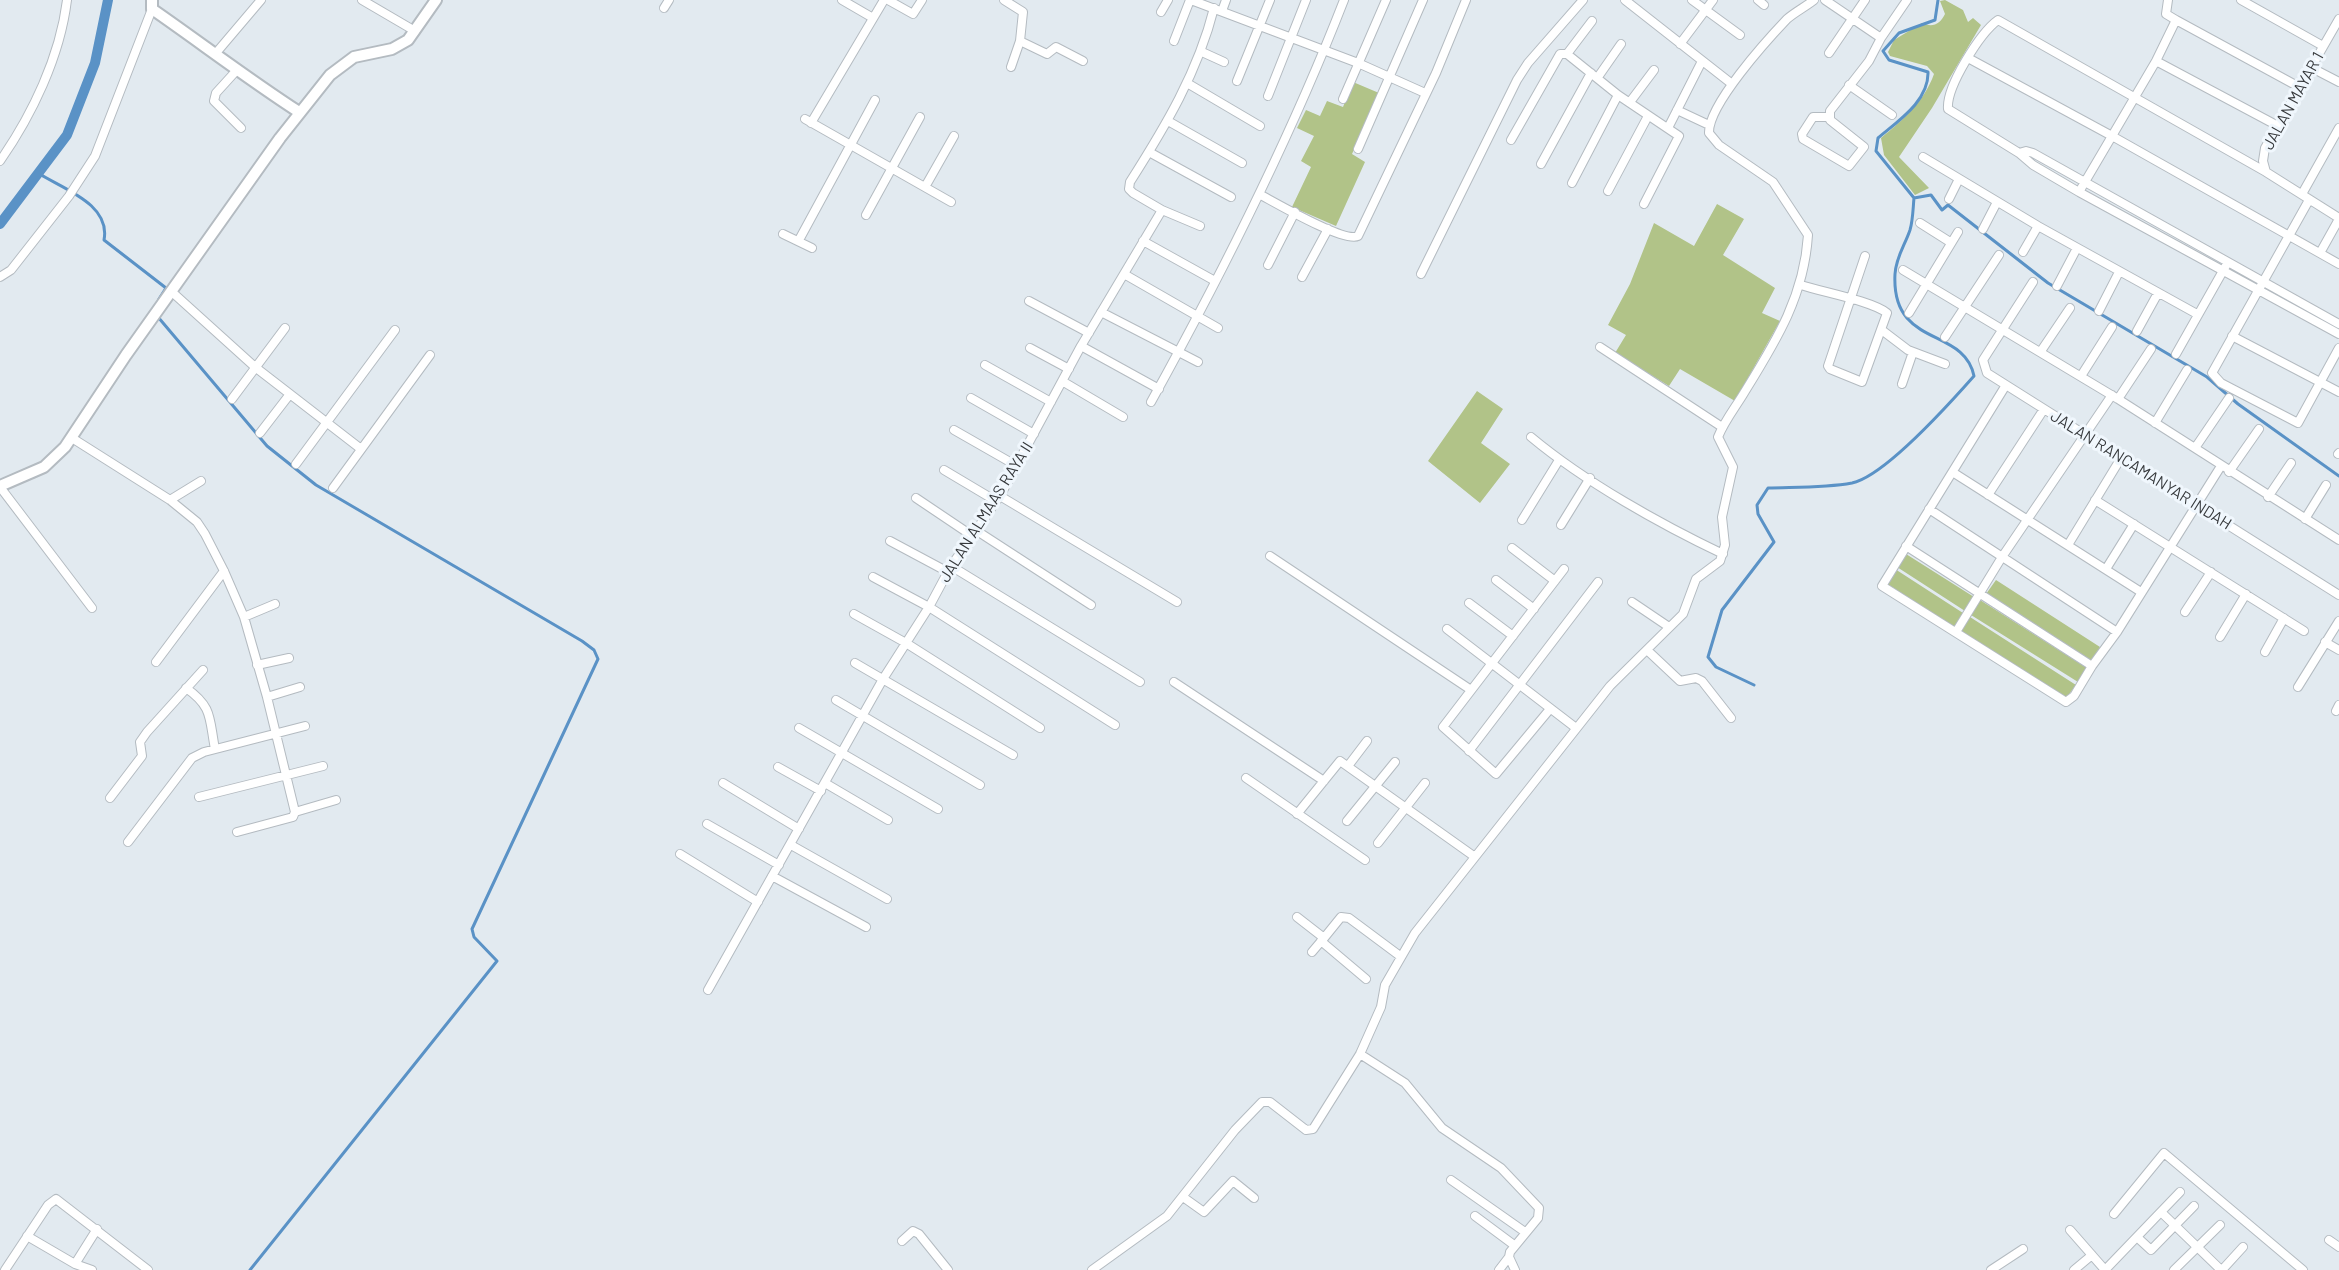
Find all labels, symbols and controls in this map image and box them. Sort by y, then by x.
street label: JALAN MAYAR 1 [2258,49,2328,153]
street label: JALAN RANCAMANYAR INDAH [2047,406,2235,534]
street label: JALAN ALMAAS RAYA II [935,438,1037,586]

